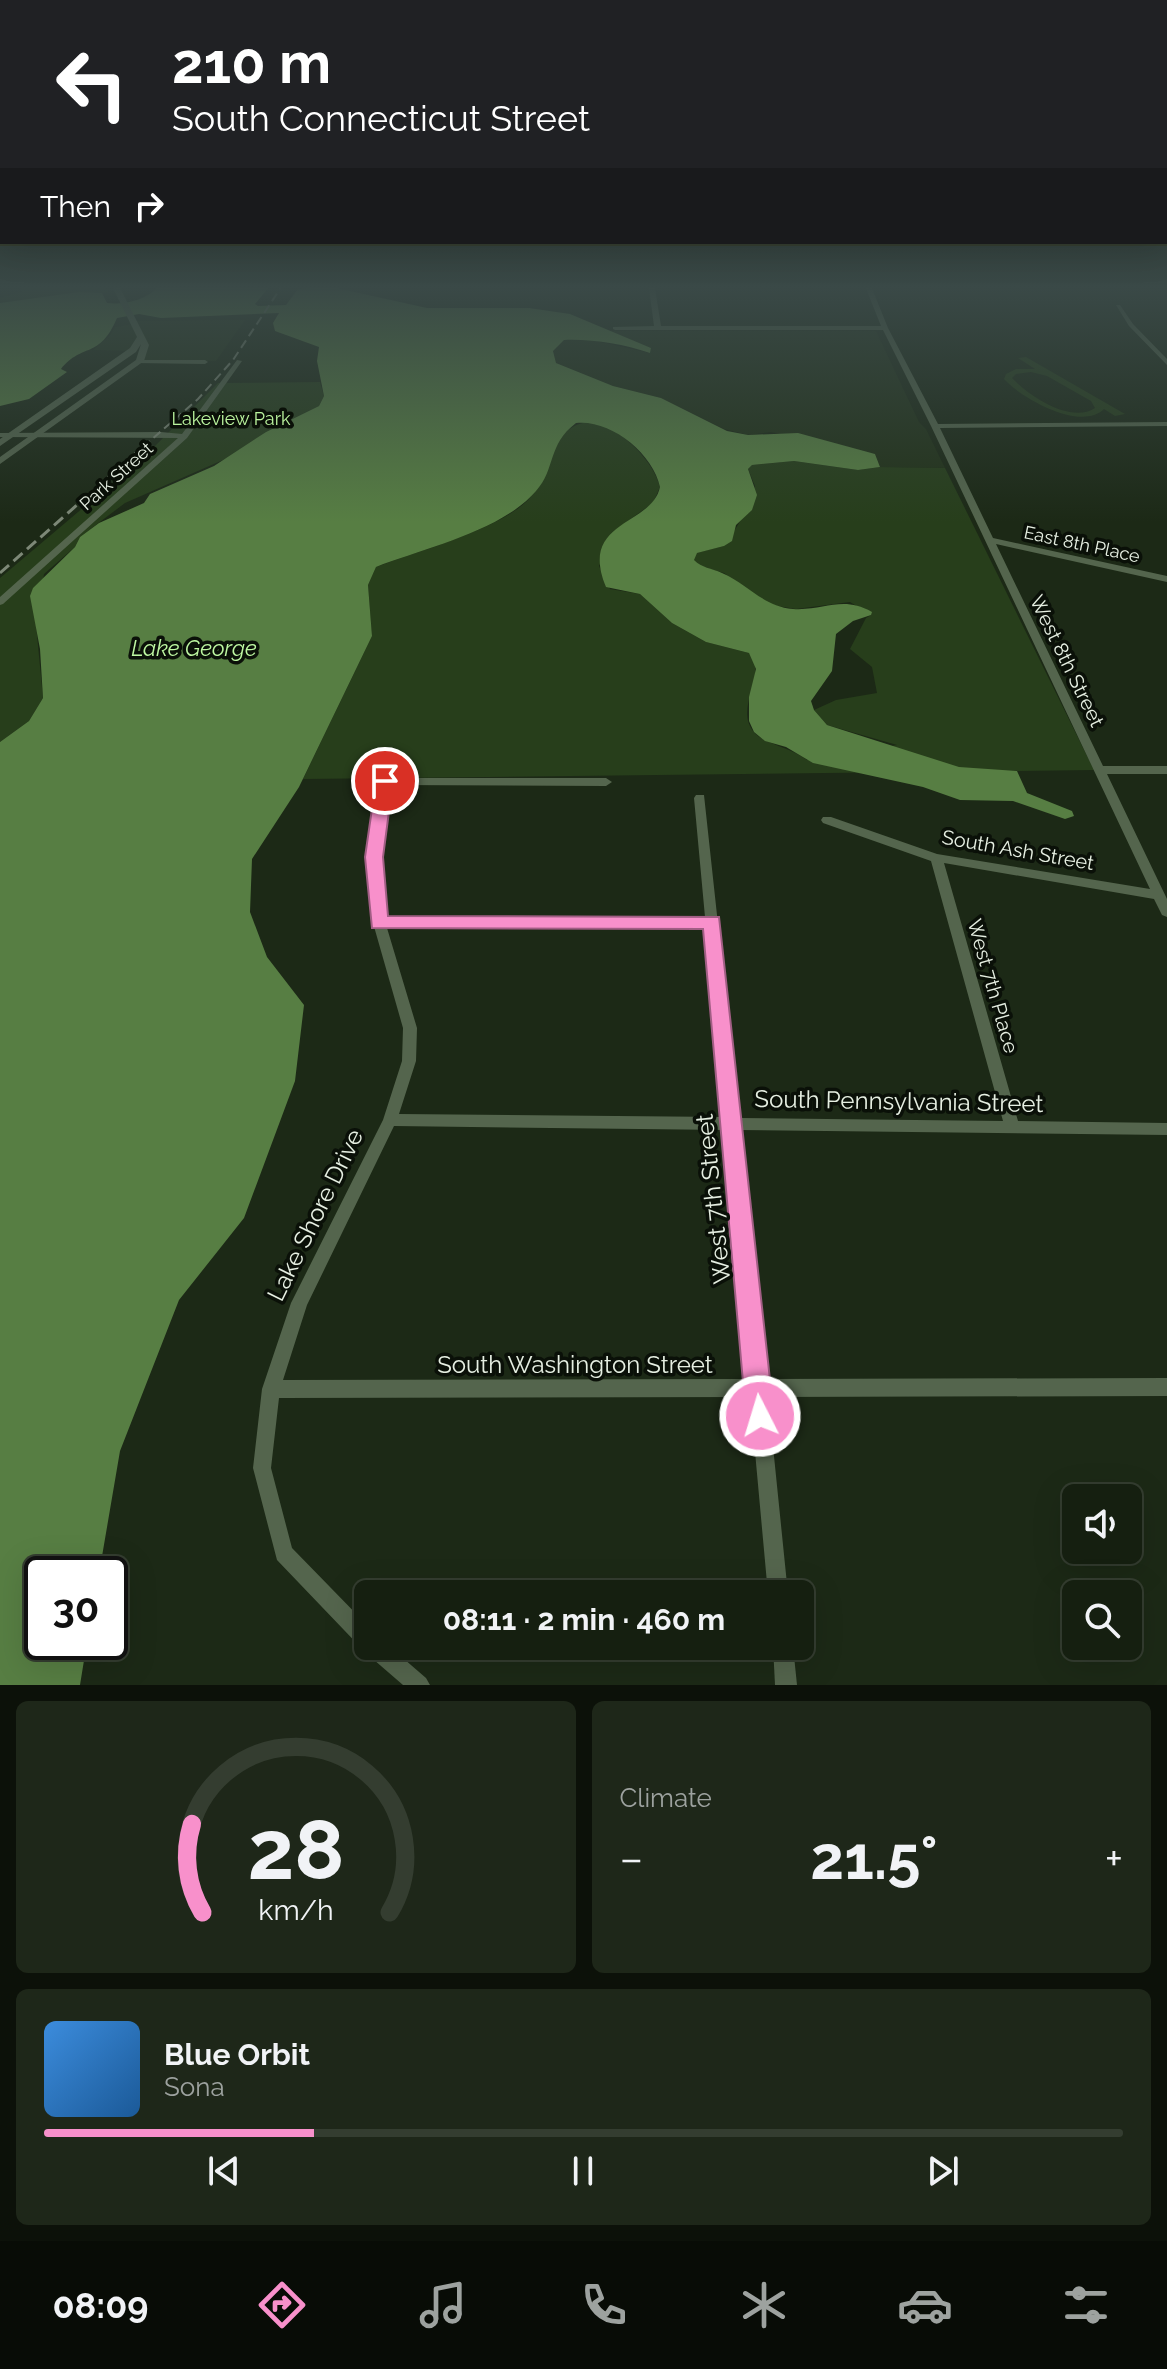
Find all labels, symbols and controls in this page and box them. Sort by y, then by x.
text: 210 m [172,30,331,96]
icon: left [40,32,144,136]
text: South Connecticut Street [172,97,590,139]
icon: right [127,184,171,228]
text: Then [40,189,111,224]
park label: Lakeview Park [172,408,291,429]
street label: Park Street [75,438,157,514]
street label: East 8th Place [1022,521,1142,567]
street label: West 8th Street [1025,591,1109,731]
water label: Lake George [131,635,257,661]
pin [351,747,419,815]
icon: arrive [363,759,407,803]
street label: South Ash Street [940,825,1096,875]
street label: West 7th Place [962,916,1024,1056]
street label: South Pennsylvania Street [754,1084,1044,1118]
street label: West 7th Street [690,1113,736,1285]
street label: Lake Shore Drive [261,1124,369,1306]
street label: South Washington Street [437,1350,713,1379]
position arrow [718,1374,802,1458]
map controls [1062,1484,1142,1660]
button: sound [1062,1484,1142,1564]
speed limit sign: 30 [24,1556,128,1660]
button: search [1062,1580,1142,1660]
text: 08:11 · 2 min · 460 m [443,1602,725,1637]
text: Climate [620,1783,712,1813]
text: 28 [247,1801,344,1898]
text: 21.5° [810,1823,938,1893]
text: − [620,1833,643,1884]
text: + [1105,1833,1123,1884]
text: km/h [258,1893,333,1927]
text: Blue Orbit [164,2037,310,2072]
text: Sona [164,2072,225,2102]
icon: previous [202,2149,246,2193]
icon: pause [561,2149,605,2193]
icon: next [921,2149,965,2193]
icon: directions [254,2277,310,2333]
icon: music [415,2277,471,2333]
icon: phone [576,2277,632,2333]
icon: climate [736,2277,792,2333]
icon: car [897,2277,953,2333]
icon: filters [1058,2277,1114,2333]
text: 08:09 [52,2284,149,2326]

